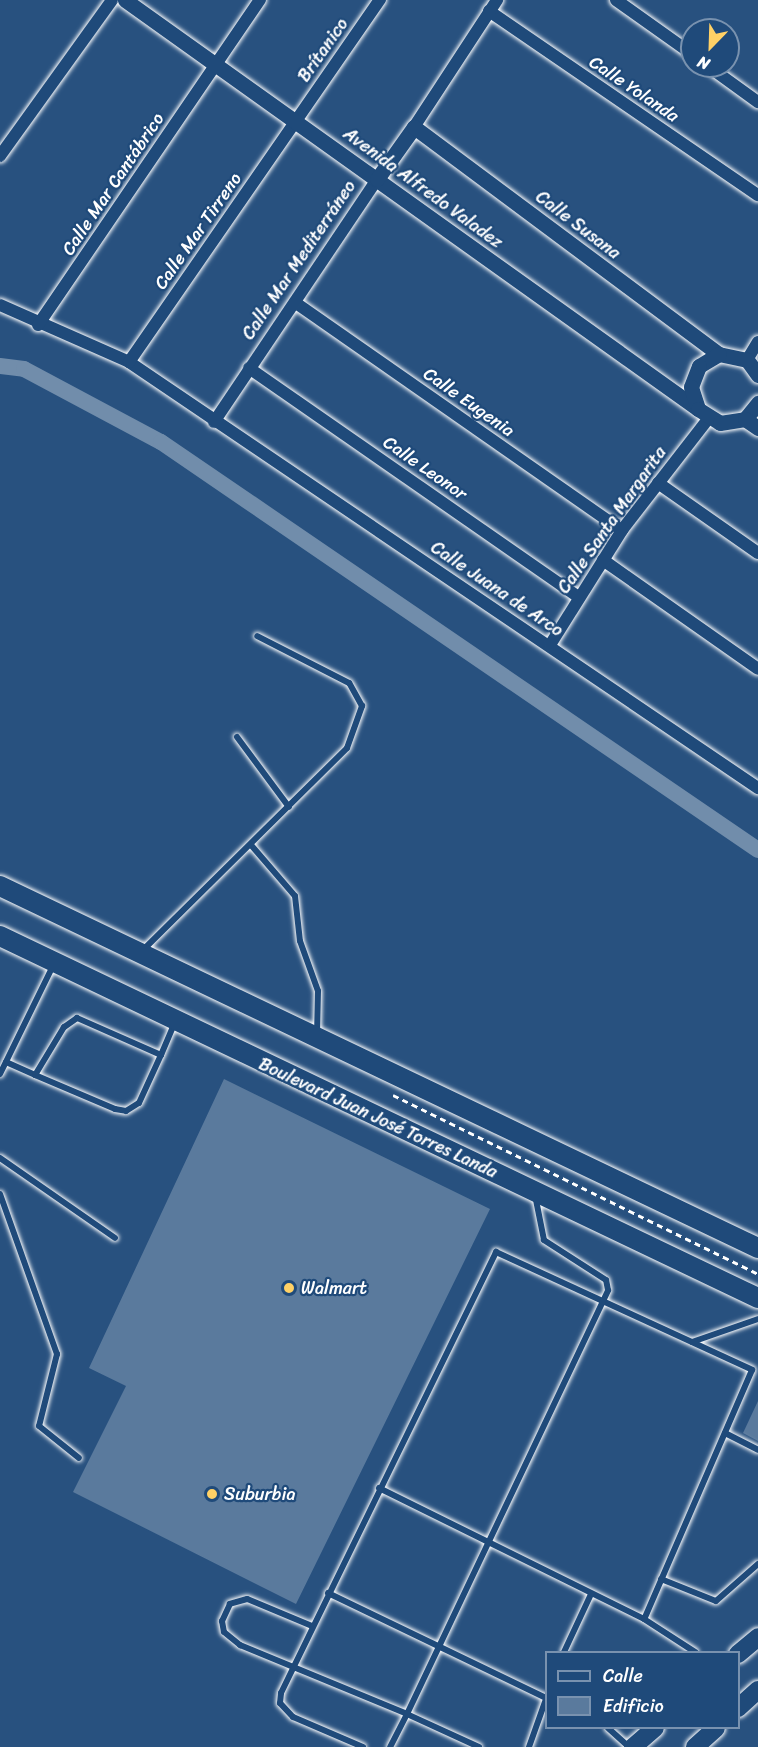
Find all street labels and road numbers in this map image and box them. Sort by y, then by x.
street label: Brítanico [293,14,353,86]
street label: Calle Yolanda [585,51,683,127]
street label: Calle Mar Cantábrico [57,109,169,259]
street label: Avenida Alfredo Valadez [339,123,507,253]
street label: Calle Mar Tirreno [150,168,246,294]
street label: Calle Mar Mediterráneo [238,176,360,344]
street label: Calle Susana [531,186,625,264]
street label: Calle Eugenia [419,363,519,441]
street label: Calle Leonor [379,431,471,505]
street label: Calle Santa Margarita [553,442,671,598]
street label: Calle Juana de Arco [426,537,568,641]
street label: Boulevard Juan José Torres Landa [254,1053,502,1183]

